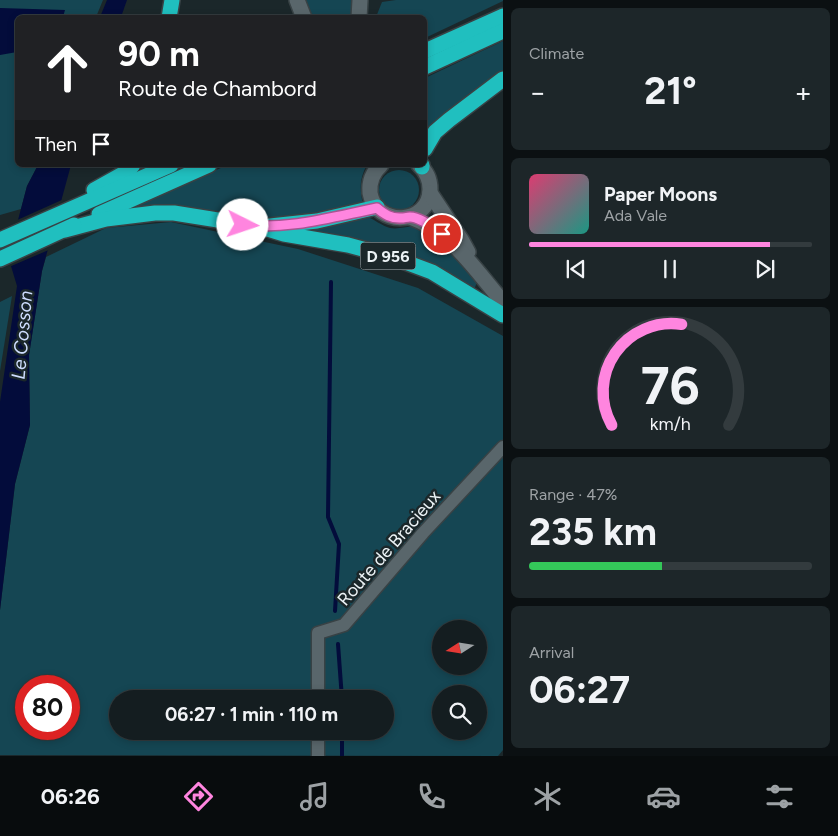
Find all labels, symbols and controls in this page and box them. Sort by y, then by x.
text: 90 m [118,33,200,75]
icon: ahead [35,35,100,100]
text: Climate [529,44,584,63]
text: 21° [644,68,697,114]
text: Route de Chambord [118,75,317,102]
text: − [529,75,546,109]
text: + [795,75,812,109]
icon: arrive [87,130,115,158]
text: Then [35,133,77,156]
text: Paper Moons [604,183,717,206]
position arrow [216,198,268,250]
text: Ada Vale [604,206,667,225]
pin [421,213,463,255]
icon: arrive [428,220,456,248]
road number: D 956 [360,242,416,270]
icon: previous [562,255,590,283]
icon: pause [656,255,684,283]
icon: next [751,255,779,283]
water label: Le Cosson [7,289,37,380]
text: 76 [641,355,700,417]
text: km/h [650,413,691,434]
street label: Route de Bracieux [333,485,446,610]
text: Range · 47% [529,485,617,504]
text: 235 km [529,509,657,555]
north arrow [432,620,488,675]
map controls [432,620,487,740]
text: Arrival [529,643,574,662]
text: 06:27 [529,667,630,713]
speed limit sign: 80 [15,675,80,740]
button: search [432,685,487,740]
text: 06:27 · 1 min · 110 m [165,703,338,726]
icon: directions [181,779,216,814]
icon: music [297,779,332,814]
icon: phone [414,779,449,814]
icon: climate [530,779,565,814]
icon: car [646,779,681,814]
icon: filters [762,779,797,814]
text: 06:26 [41,783,100,810]

